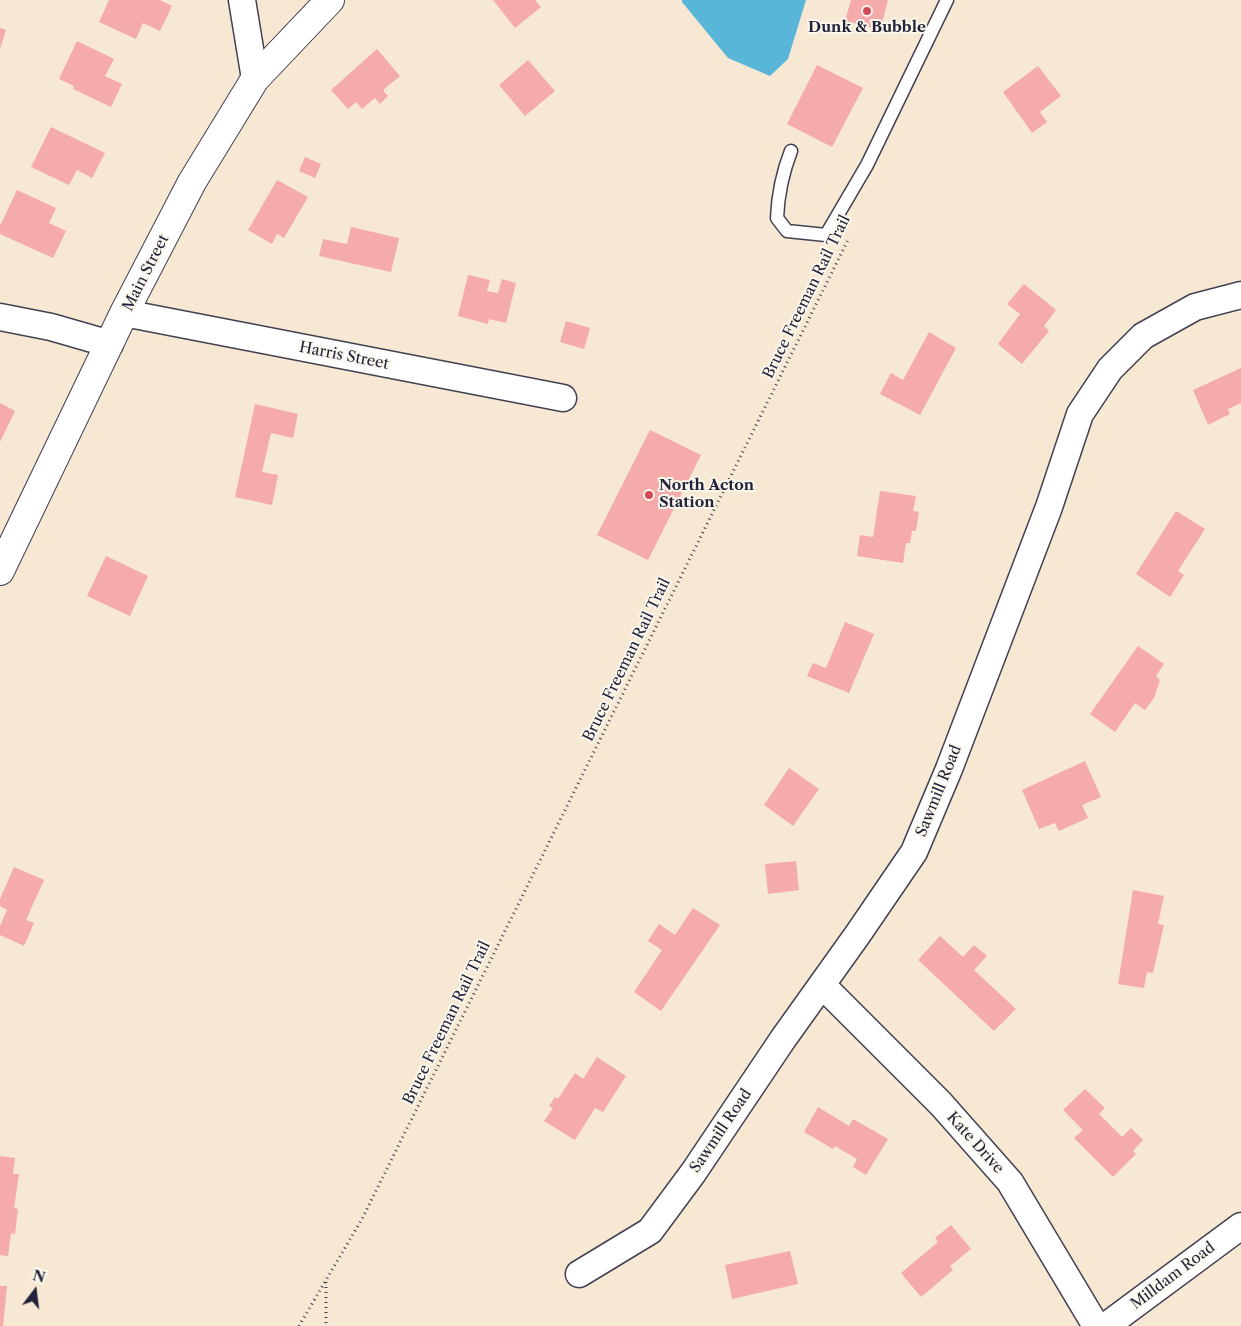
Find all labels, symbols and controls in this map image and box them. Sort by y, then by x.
marker: Dunk & Bubble [861,5,873,17]
place label: Dunk & Bubble [808,19,926,37]
street label: Bruce Freeman Rail Trail [760,212,854,382]
street label: Main Street [119,232,173,314]
street label: Harris Street [298,338,390,374]
place label: North Acton Station [659,477,754,512]
marker: North Acton Station [643,489,655,501]
street label: Bruce Freeman Rail Trail [580,575,674,745]
street label: Sawmill Road [912,742,966,840]
street label: Bruce Freeman Rail Trail [400,938,494,1108]
street label: Sawmill Road [686,1086,756,1176]
street label: Kate Drive [943,1109,1007,1177]
street label: Milldam Road [1127,1239,1219,1313]
north arrow [10,1266,60,1316]
text: N [31,1266,47,1287]

